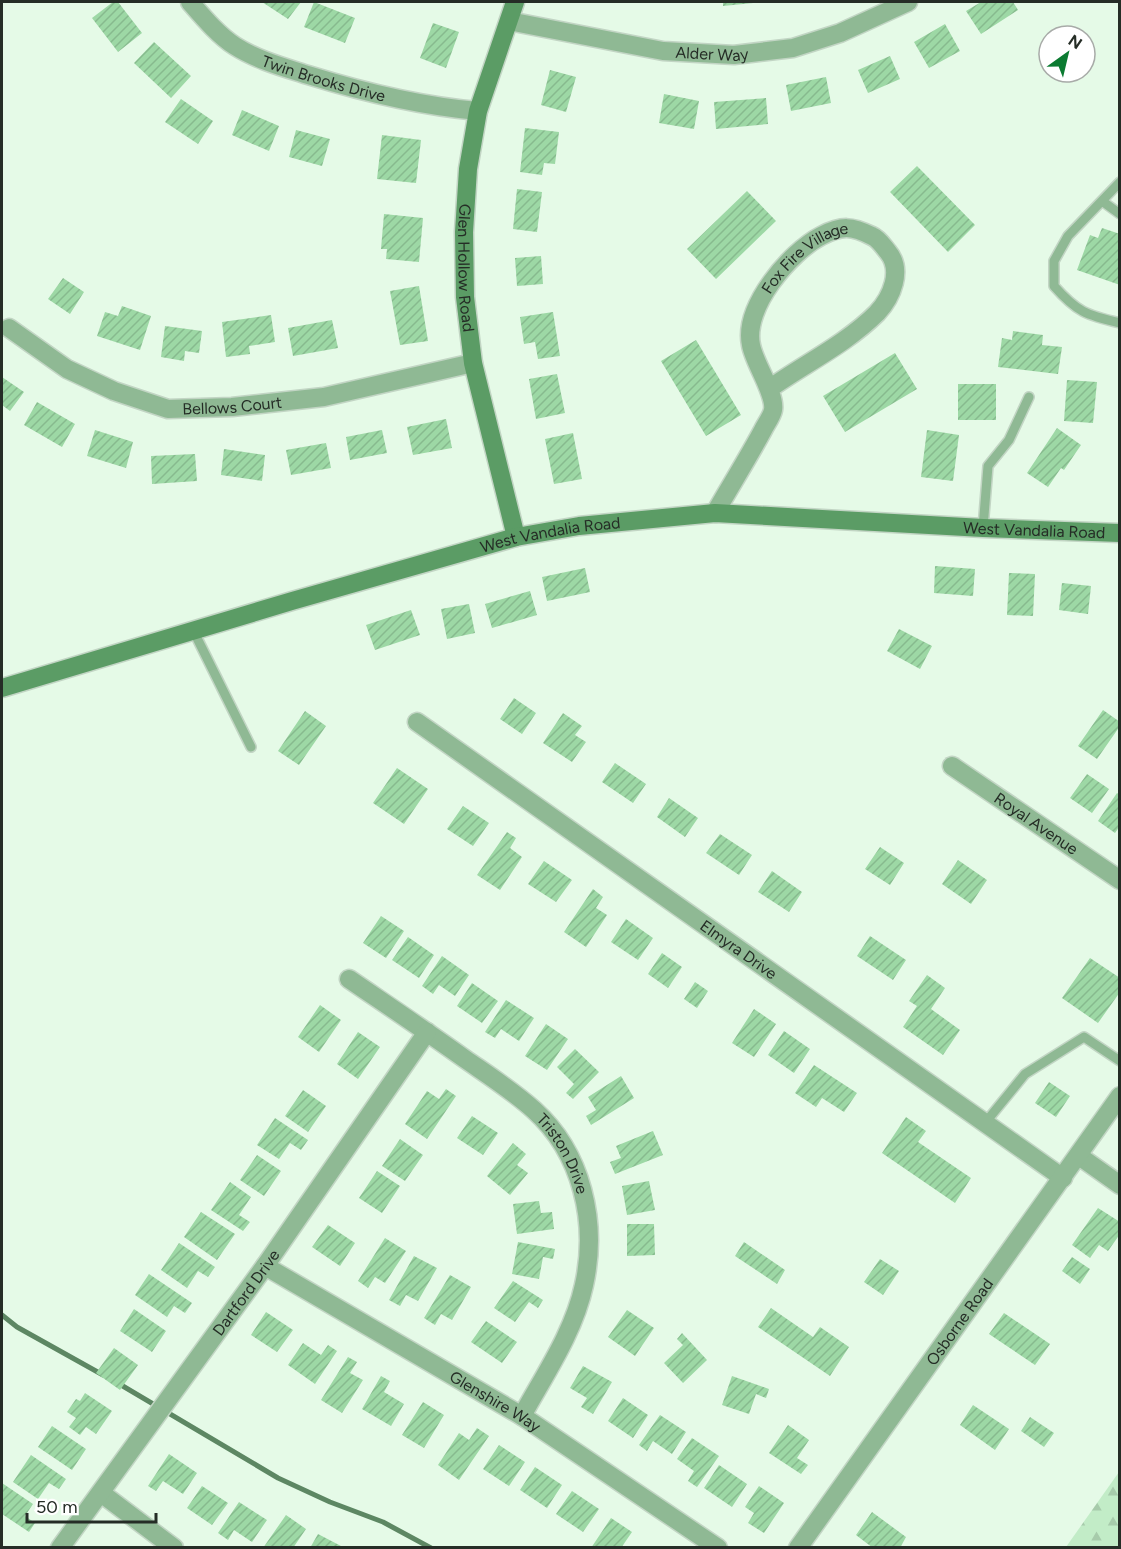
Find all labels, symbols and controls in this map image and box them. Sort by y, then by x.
north arrow [1037,24,1097,84]
text: N [1065,31,1086,53]
street label: Alder Way [675,43,750,65]
street label: Twin Brooks Drive [259,51,387,106]
street label: Glen Hollow Road [454,203,478,333]
street label: Fox Fire Village [758,219,849,297]
street label: Bellows Court [182,393,283,419]
street label: West Vandalia Road [478,513,621,557]
street label: West Vandalia Road [963,518,1106,542]
street label: Royal Avenue [991,789,1082,859]
street label: Elmyra Drive [697,916,781,983]
street label: Triston Drive [533,1109,592,1196]
street label: Dartford Drive [209,1246,284,1339]
street label: Osborne Road [922,1275,997,1369]
street label: Glenshire Way [446,1367,545,1436]
scale bar [27,1486,156,1524]
text: 50 m [36,1496,78,1518]

